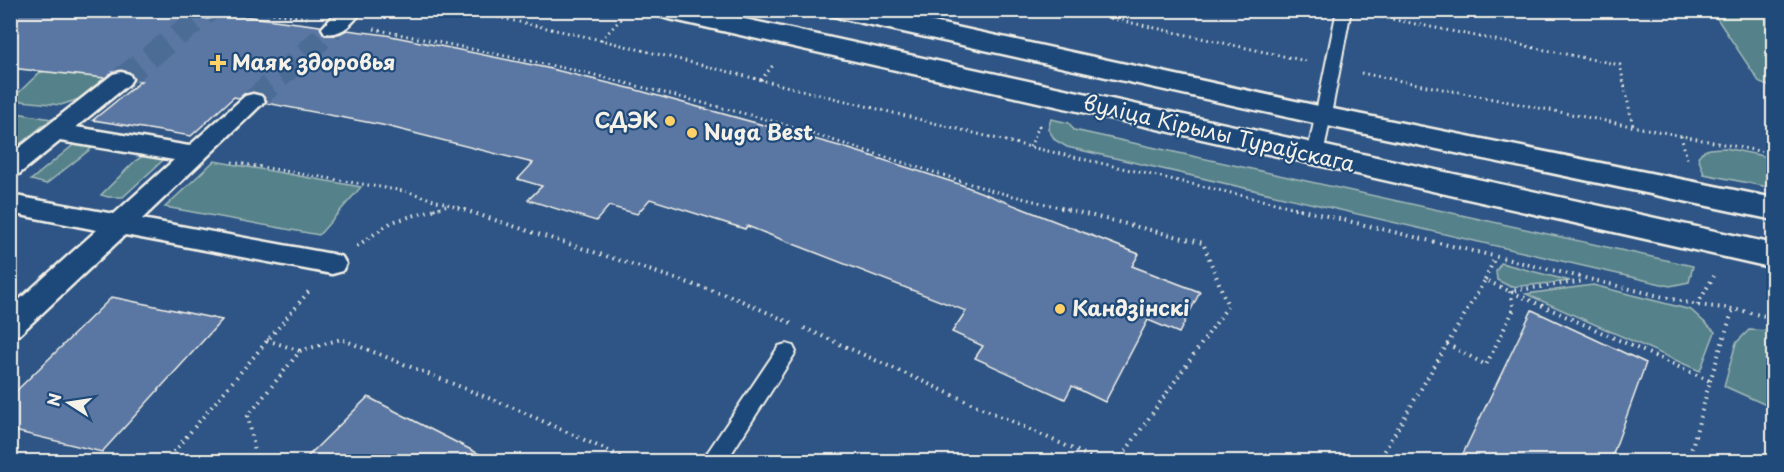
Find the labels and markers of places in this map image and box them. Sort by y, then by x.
place label: Маяк здоровья [232,45,395,77]
marker: Маяк здоровья [209,54,227,72]
place label: СДЭК [594,103,658,135]
marker: СДЭК [663,114,677,128]
place label: Nuga Best [704,115,813,147]
marker: Nuga Best [685,126,699,140]
place label: Кандзінскі [1072,291,1190,323]
marker: Кандзінскі [1053,302,1067,316]

